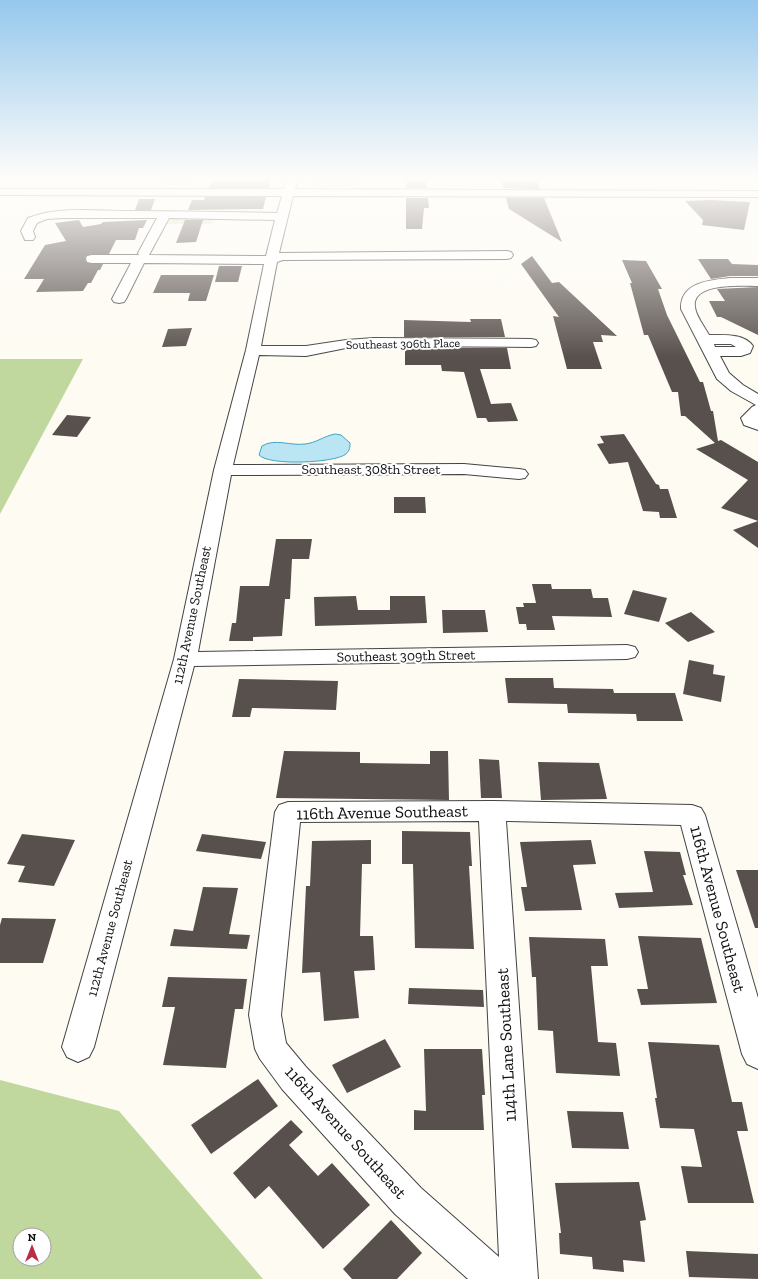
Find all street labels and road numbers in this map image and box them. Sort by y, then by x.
street label: Southeast 306th Place [346,336,461,352]
street label: Southeast 308th Street [302,461,441,478]
street label: 112th Avenue Southeast [169,543,215,686]
street label: Southeast 309th Street [337,646,476,666]
street label: 116th Avenue Southeast [296,800,469,823]
street label: 116th Avenue Southeast [686,823,750,995]
street label: 112th Avenue Southeast [83,857,137,998]
street label: 114th Lane Southeast [492,967,520,1122]
street label: 116th Avenue Southeast [281,1061,411,1203]

